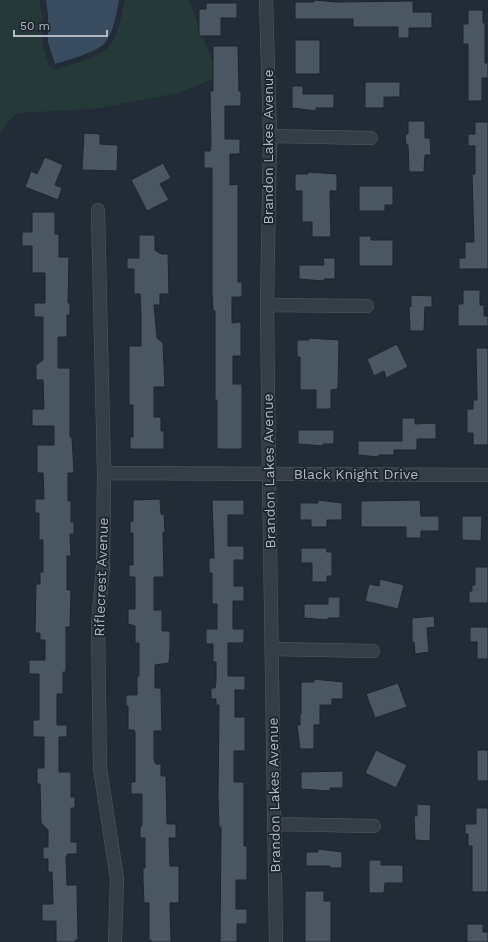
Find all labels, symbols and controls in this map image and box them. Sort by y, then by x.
scale bar [14,12,107,38]
text: 50 m [20,19,50,33]
street label: Brandon Lakes Avenue [260,69,276,225]
street label: Brandon Lakes Avenue [260,393,278,549]
street label: Black Knight Drive [294,466,418,482]
street label: Riflecrest Avenue [91,517,111,637]
street label: Brandon Lakes Avenue [265,717,283,873]

